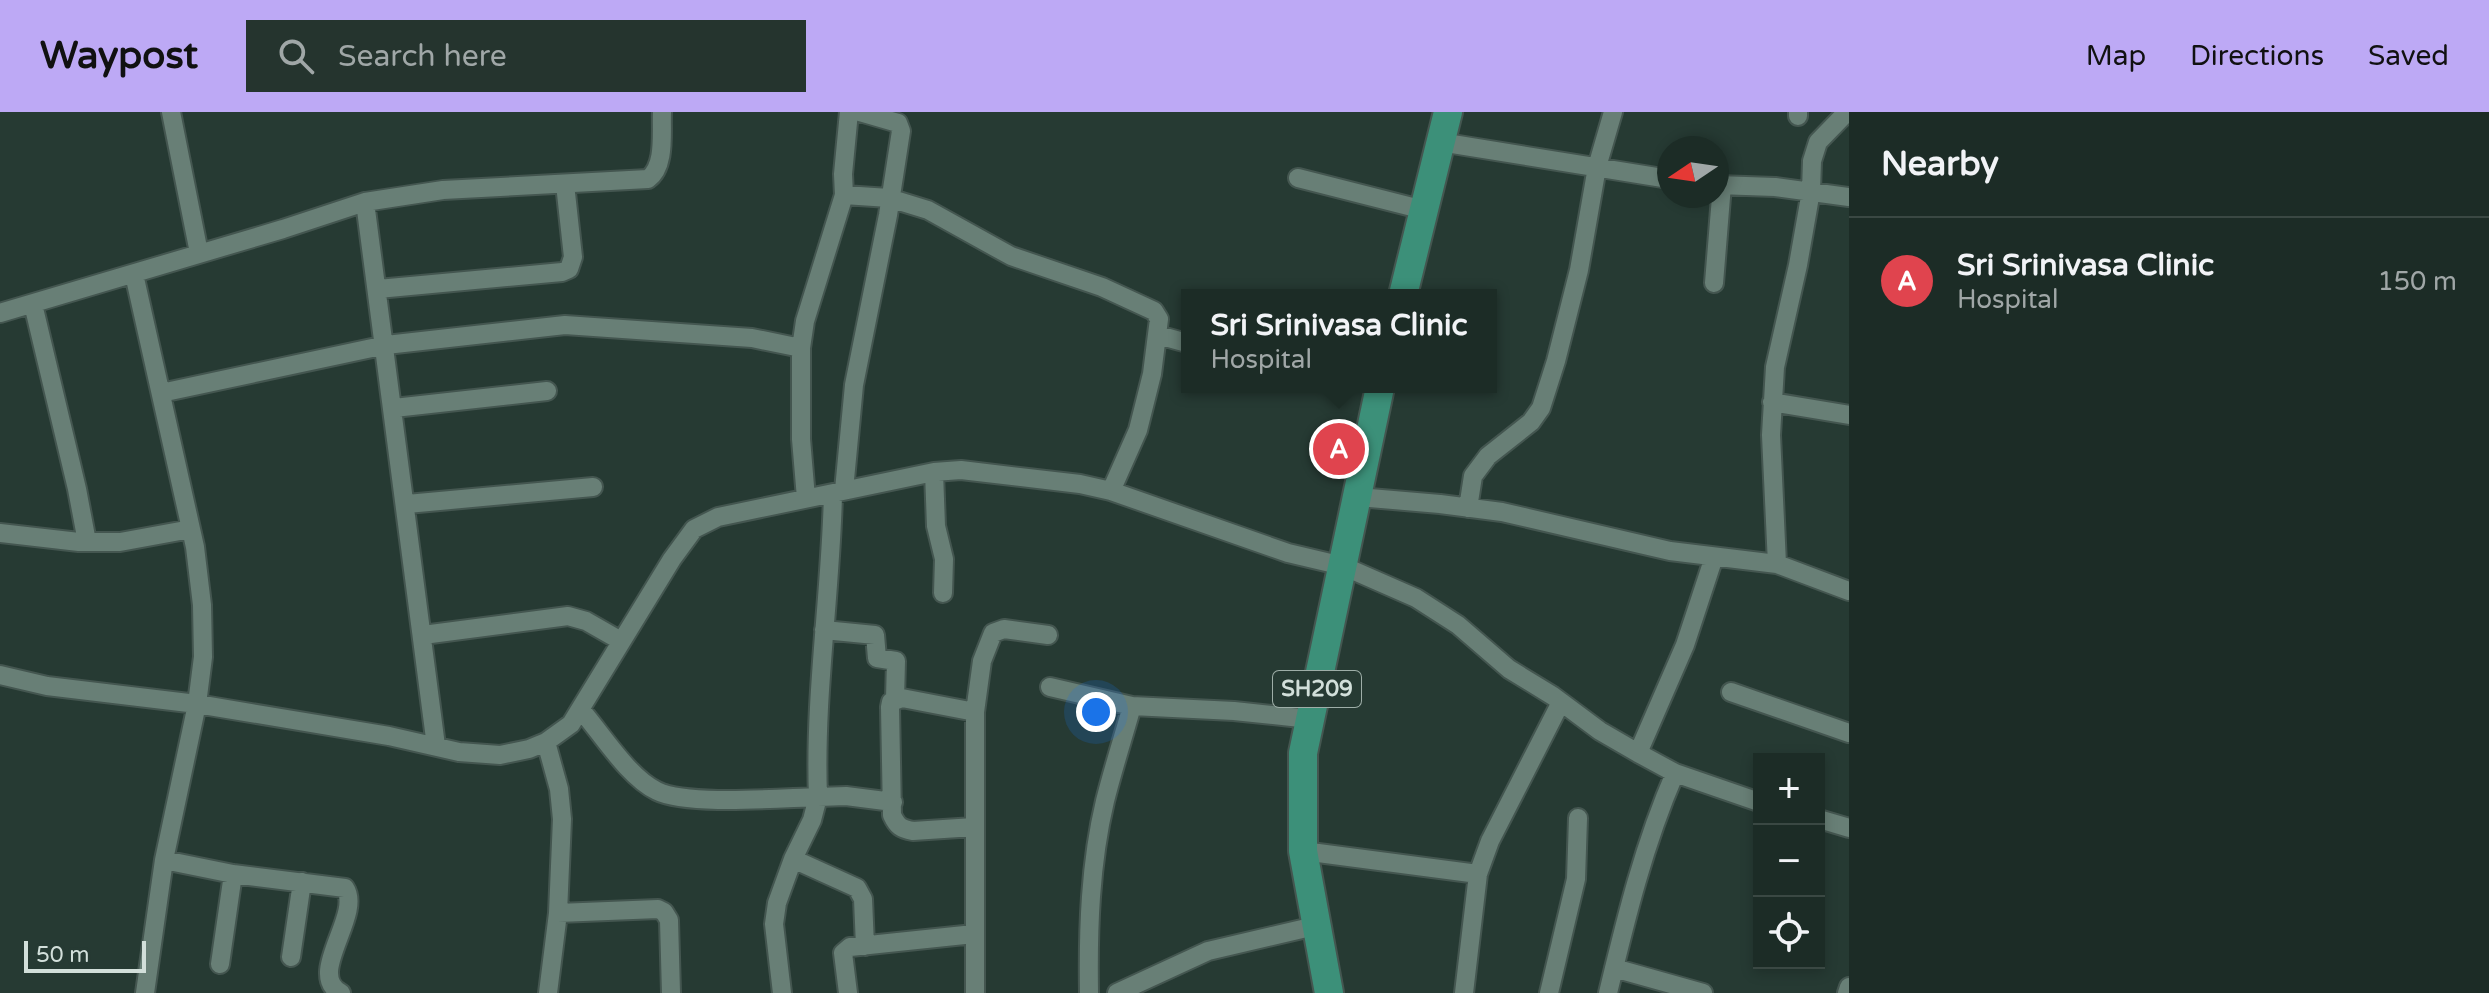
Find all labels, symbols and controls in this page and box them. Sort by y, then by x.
search box [246,20,806,92]
text: Waypost [40,33,198,79]
icon: search [274,34,318,78]
text: Search here [338,38,507,75]
text: Map [2086,39,2146,73]
text: Directions [2190,39,2324,73]
text: Saved [2368,39,2449,73]
north arrow [1657,136,1729,208]
text: Nearby [1881,144,1999,185]
text: Sri Srinivasa Clinic [1957,247,2214,284]
text: A [1897,266,1917,297]
text: 150 m [2377,266,2457,297]
text: Hospital [1957,284,2058,315]
popup [1181,289,1497,393]
text: Sri Srinivasa Clinic [1210,307,1468,344]
text: Hospital [1210,344,1312,375]
pin: A [1313,419,1365,479]
road number: SH209 [1273,671,1361,707]
your location [1076,692,1116,732]
map controls [1753,753,1825,969]
button: + [1753,753,1825,825]
button: − [1753,825,1825,897]
button: locate [1753,897,1825,969]
scale bar [24,937,146,973]
text: 50 m [36,942,90,968]

